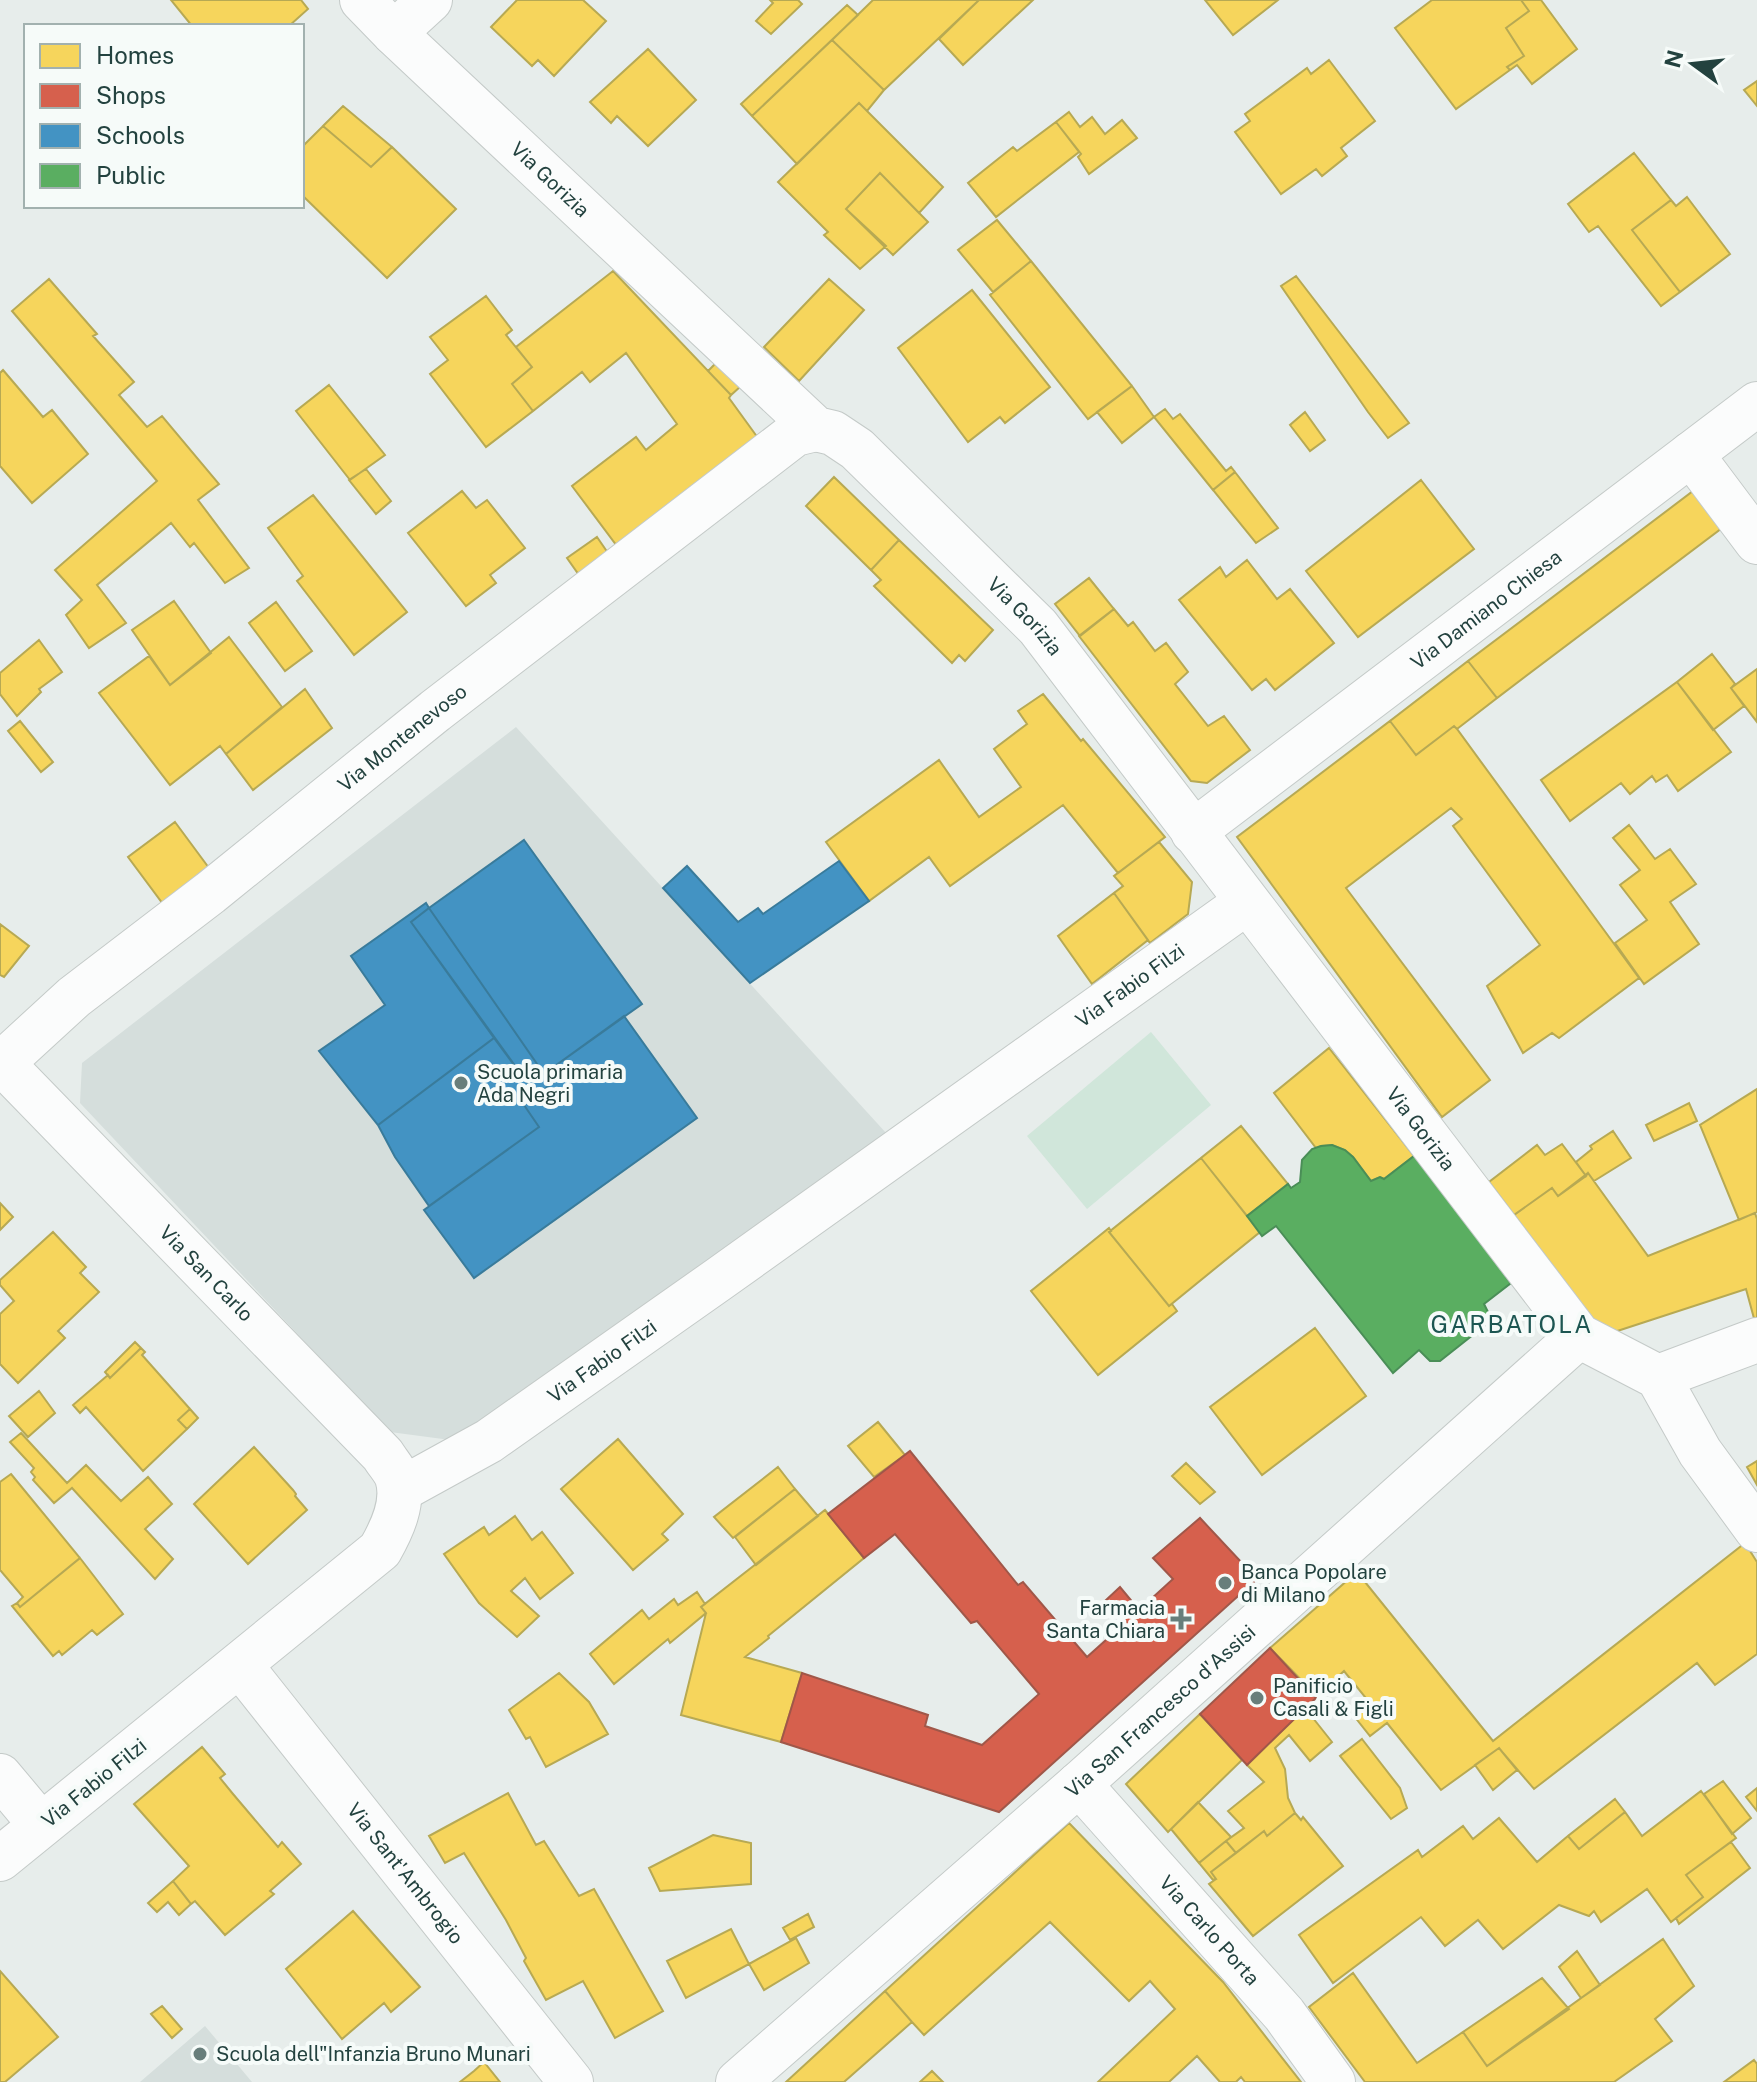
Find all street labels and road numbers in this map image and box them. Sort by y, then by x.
street label: Via Gorizia [506,137,594,222]
street label: Via Damiano Chiesa [1406,545,1566,674]
street label: Via Gorizia [982,572,1067,660]
street label: Via Montenevoso [333,679,472,797]
street label: Via Fabio Filzi [1071,939,1189,1032]
street label: Via Gorizia [1381,1082,1460,1175]
street label: Via San Carlo [154,1220,258,1326]
street label: Via Fabio Filzi [543,1315,661,1408]
street label: Via San Francesco d'Assisi [1060,1620,1260,1802]
street label: Via Fabio Filzi [37,1733,151,1833]
street label: Via Sant'Ambrogio [342,1798,469,1949]
street label: Via Carlo Porta [1154,1871,1265,1990]

